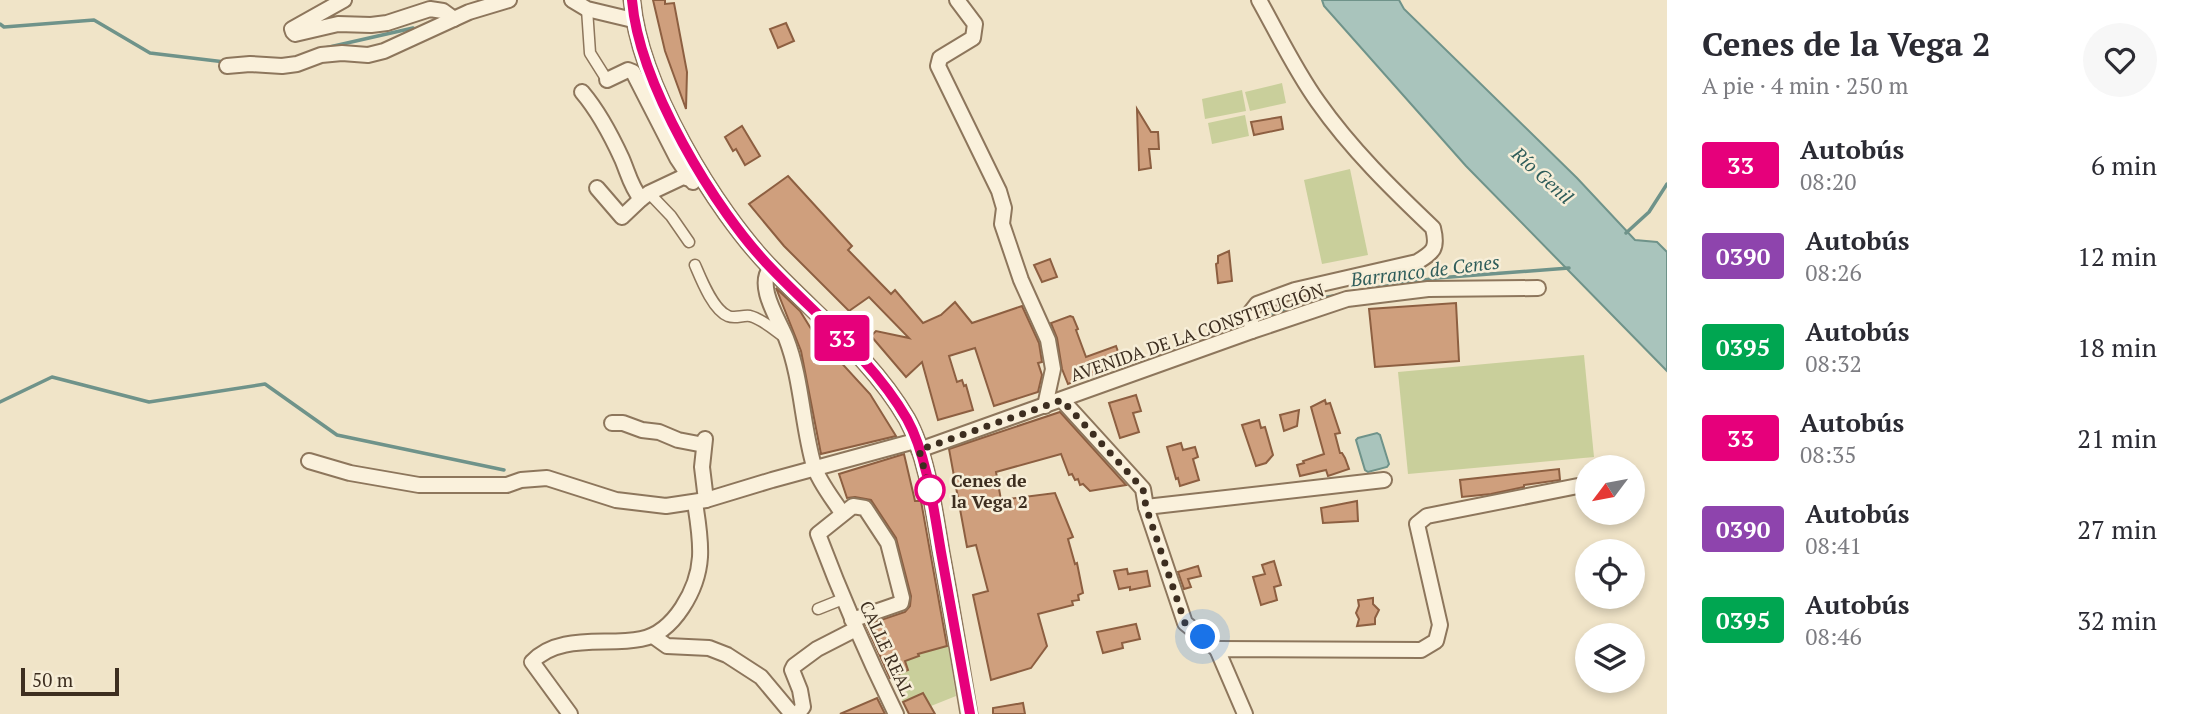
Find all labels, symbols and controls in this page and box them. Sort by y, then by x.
text: Cenes de la Vega 2 [1702,22,1991,65]
button: heart [2083,23,2157,97]
text: A pie · 4 min · 250 m [1702,70,1908,101]
text: Autobús [1800,132,1904,166]
water label: Río Genil [1506,140,1579,210]
text: 6 min [2091,148,2157,182]
text: 33 [1727,149,1754,181]
text: 08:20 [1800,166,1857,197]
text: Autobús [1805,223,1909,257]
text: 12 min [2077,239,2157,273]
text: 0390 [1716,240,1770,272]
water label: Barranco de Cenes [1348,248,1501,292]
text: 08:26 [1805,257,1862,288]
street label: AVENIDA DE LA CONSTITUCIÓN [1067,277,1327,387]
text: Autobús [1805,314,1909,348]
line badge: 33 [810,315,874,361]
text: 33 [828,322,856,354]
text: 18 min [2077,330,2157,364]
text: 0395 [1716,331,1770,363]
text: 08:32 [1805,348,1862,379]
text: Autobús [1800,405,1904,439]
text: 21 min [2077,421,2157,455]
text: 33 [1727,422,1754,454]
text: 08:35 [1800,439,1857,470]
north arrow [1575,455,1645,525]
map controls [1575,455,1645,693]
place label: Cenes de la Vega 2 [951,468,1028,513]
marker: Cenes de la Vega 2 [915,475,945,505]
text: Autobús [1805,496,1909,530]
text: 27 min [2077,512,2157,546]
text: 0390 [1716,513,1770,545]
text: 08:41 [1805,530,1862,561]
button: locate [1575,539,1645,609]
text: Autobús [1805,587,1909,621]
street label: CALLE REAL [855,597,920,699]
text: 32 min [2077,603,2157,637]
text: 0395 [1716,604,1770,636]
your location [1185,619,1220,654]
text: 08:46 [1805,621,1862,652]
button: layers [1575,623,1645,693]
scale bar [21,665,119,697]
text: 50 m [32,667,73,692]

